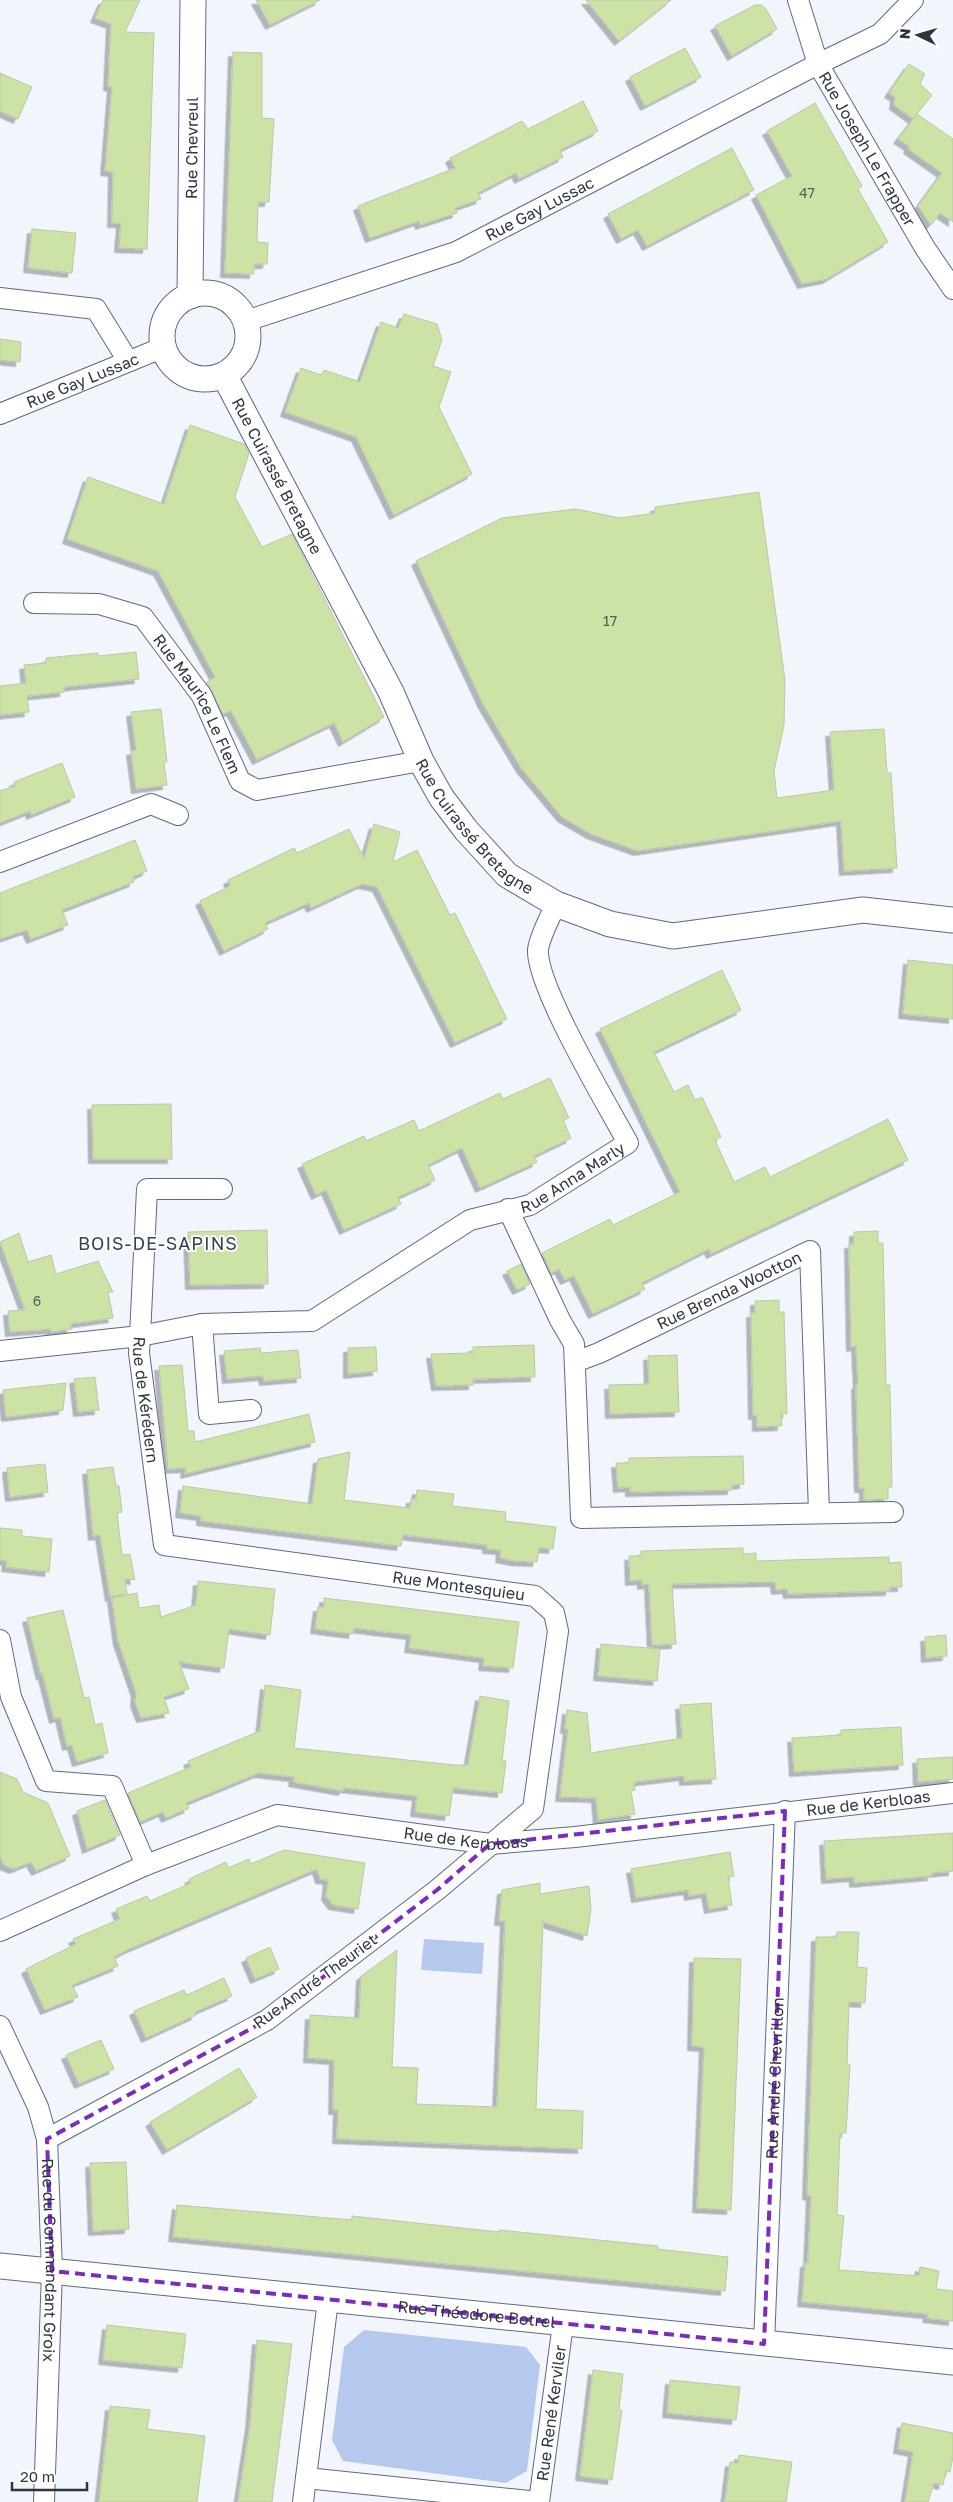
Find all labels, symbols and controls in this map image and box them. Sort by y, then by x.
north arrow [893,10,943,60]
text: N [896,28,913,40]
street label: Rue Joseph Le Frapper [814,68,920,230]
street label: Rue Chevreul [181,97,202,199]
street label: Rue Gay Lussac [482,172,597,245]
house number: 47 [799,184,815,201]
street label: Rue Gay Lussac [23,348,142,412]
street label: Rue Cuirassé Bretagne [228,394,327,558]
house number: 17 [603,612,617,629]
street label: Rue Maurice Le Flem [149,630,245,777]
street label: Rue Cuirassé Bretagne [411,755,537,898]
street label: Rue Anna Marly [518,1138,629,1217]
district label: BOIS-DE-SAPINS [78,1232,238,1254]
street label: Rue Brenda Wootton [653,1247,805,1334]
house number: 6 [33,1292,41,1309]
street label: Rue de Kérédern [129,1336,163,1464]
street label: Rue Montesquieu [391,1567,526,1605]
street label: Rue de Kerbloas [805,1786,932,1820]
street label: Rue de Kerbloas [403,1822,529,1854]
street label: Rue André Theuriet [249,1929,381,2033]
street label: Rue André Chevrillon [761,1997,788,2160]
street label: Rue du Commandant Groix [38,2158,62,2363]
street label: Rue Théodore Botrel [397,2296,556,2332]
street label: Rue René Kerviler [532,2344,570,2482]
scale bar [12,2460,88,2492]
text: 20 m [20,2467,55,2485]

